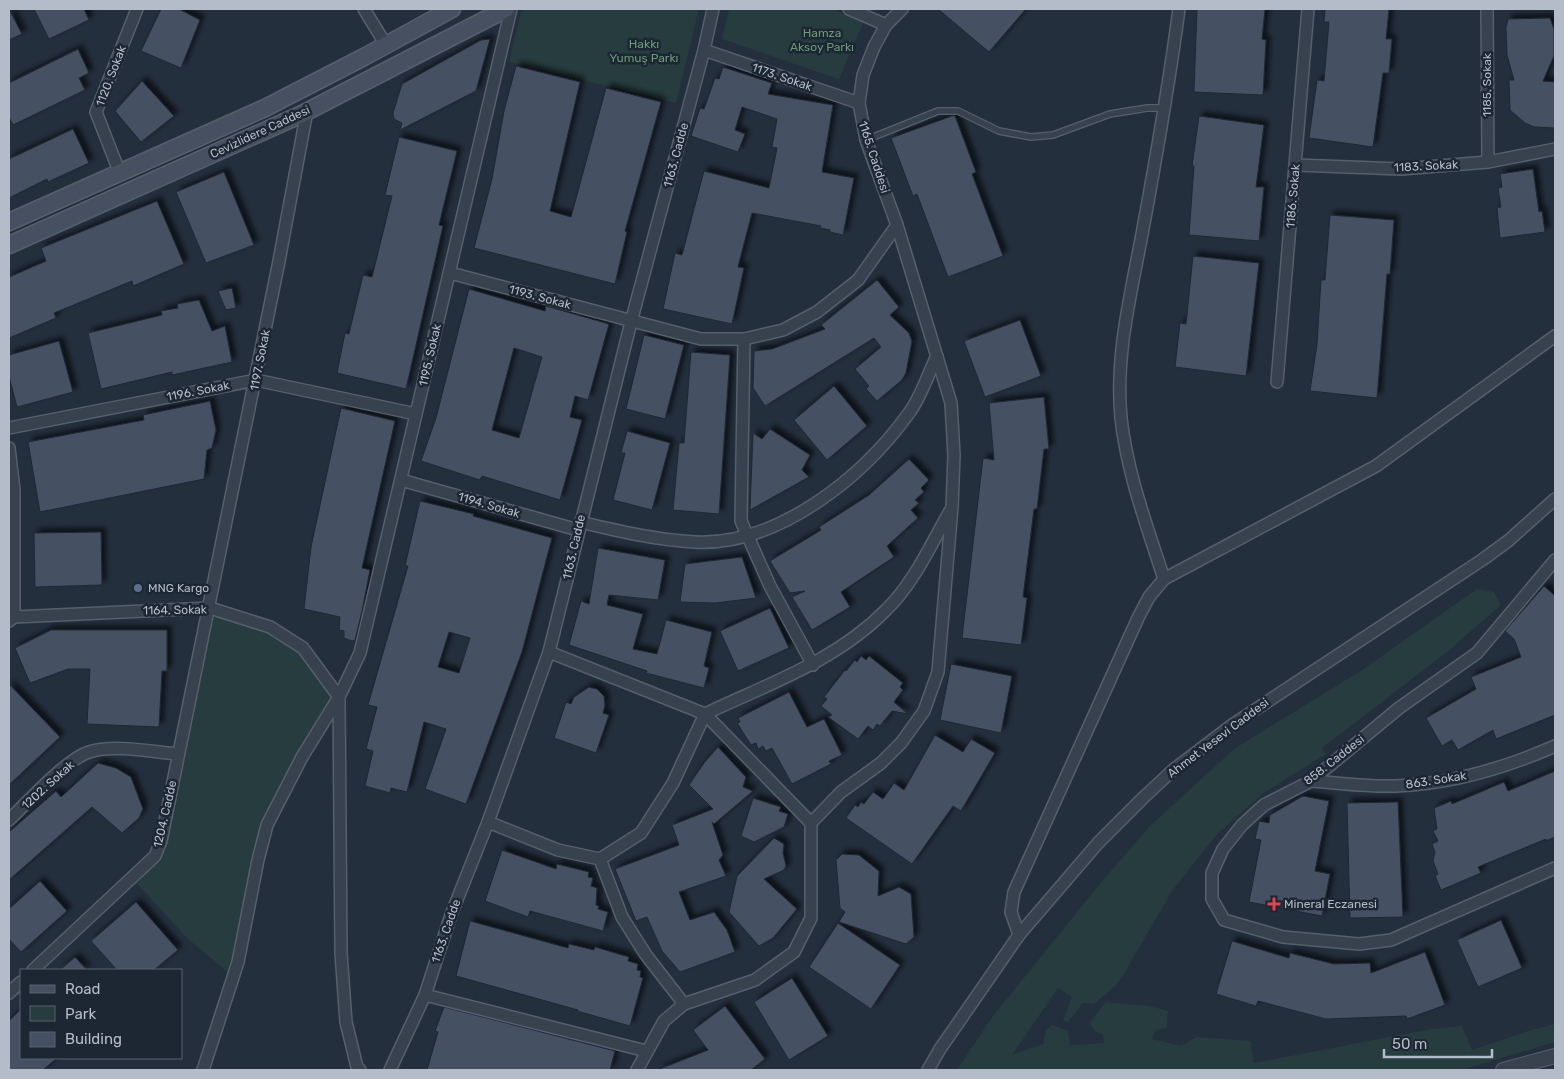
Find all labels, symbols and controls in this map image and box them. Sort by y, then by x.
park label: Hamza Aksoy Parkı [790,26,854,54]
park label: Hakkı Yumuş Parkı [609,37,679,65]
street label: 1120. Sokak [93,43,129,108]
street label: 1185. Sokak [1480,52,1494,117]
street label: 1173. Sokak [750,60,815,94]
street label: Cevizlidere Caddesi [208,103,312,161]
street label: 1165. Caddesi [856,119,892,195]
street label: 1163. Cadde [661,121,691,189]
street label: 1183. Sokak [1394,157,1459,175]
street label: 1186. Sokak [1283,163,1303,229]
street label: 1193. Sokak [507,282,573,312]
street label: 1195. Sokak [416,322,444,388]
street label: 1197. Sokak [247,327,273,392]
street label: 1196. Sokak [165,378,231,404]
street label: 1194. Sokak [456,489,522,521]
street label: 1163. Cadde [560,513,588,581]
place label: MNG Kargo [148,581,209,595]
marker: MNG Kargo [132,582,144,594]
street label: 1164. Sokak [143,602,208,618]
street label: Ahmet Yesevi Caddesi [1165,695,1271,781]
street label: 858. Caddesi [1301,732,1367,788]
street label: 1202. Sokak [19,757,78,812]
street label: 863. Sokak [1405,768,1468,792]
street label: 1204. Cadde [150,779,180,849]
street label: 1163. Cadde [429,897,464,965]
place label: Mineral Eczanesi [1284,897,1377,911]
marker: Mineral Eczanesi [1268,898,1280,910]
legend [20,969,182,1059]
text: Road [65,980,101,998]
text: Park [65,1005,96,1023]
scale bar [1384,1026,1492,1058]
text: Building [65,1030,122,1048]
text: 50 m [1392,1035,1427,1053]

